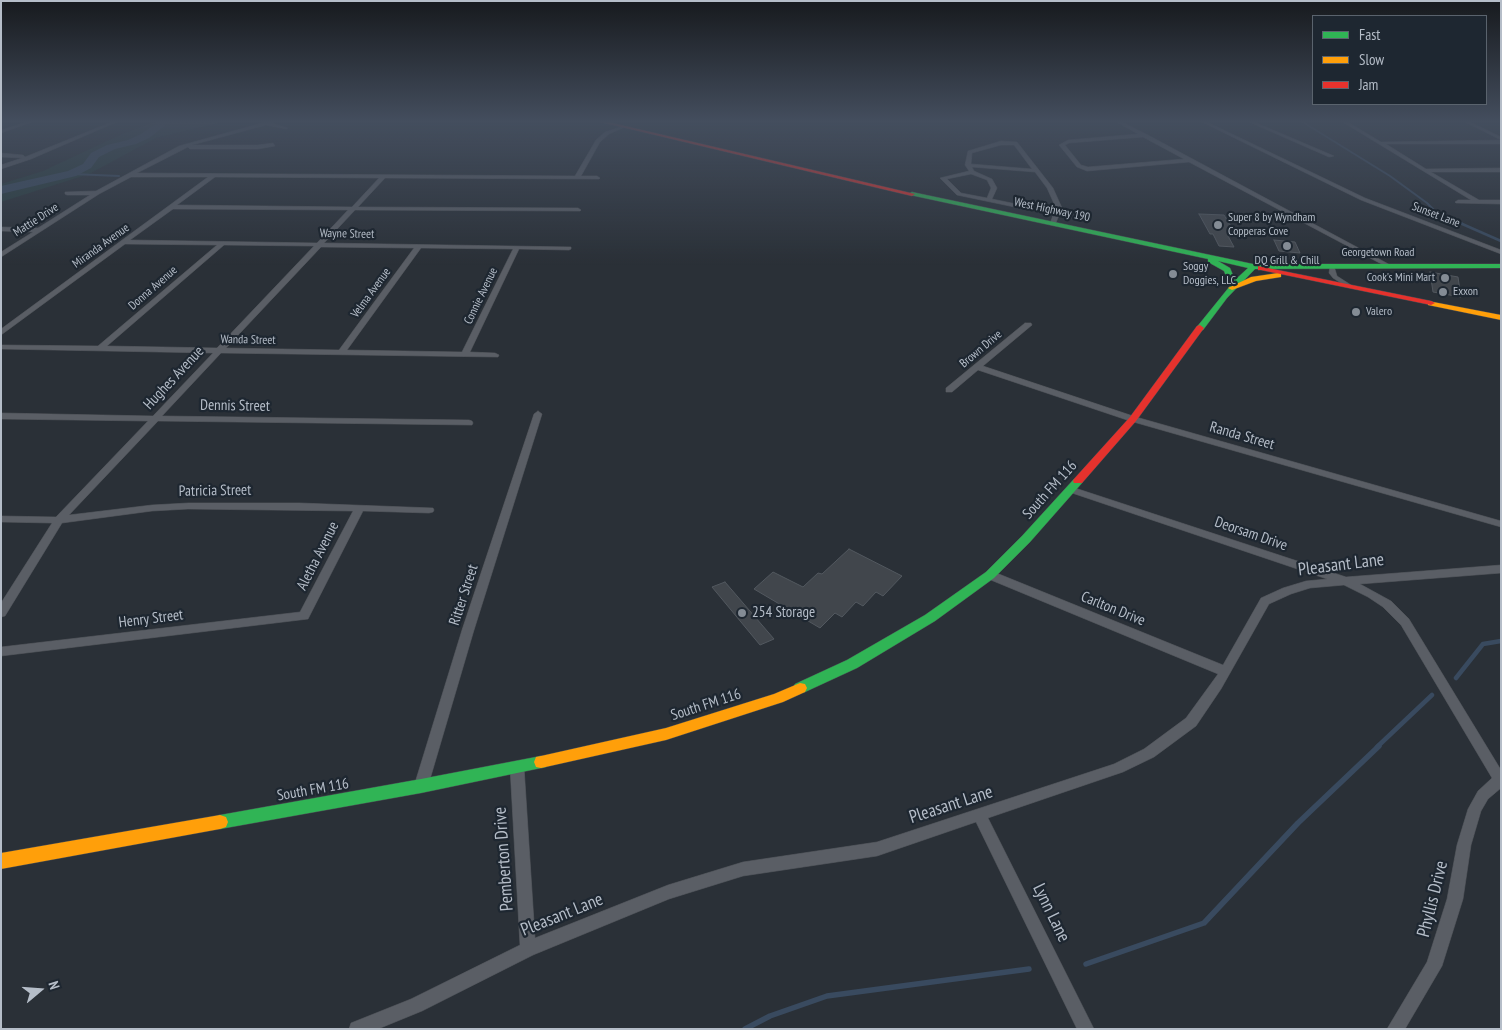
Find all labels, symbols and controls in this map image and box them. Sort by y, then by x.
legend [1312,15,1487,105]
text: Fast [1359,25,1380,44]
text: Slow [1359,50,1384,69]
text: Jam [1359,75,1378,94]
street label: West Highway 190 [1013,195,1091,225]
street label: Sunset Lane [1410,199,1462,231]
street label: Mattie Drive [11,200,61,240]
place label: Super 8 by Wyndham Copperas Cove [1228,211,1315,239]
marker: Super 8 by Wyndham Copperas Cove [1212,219,1224,231]
street label: Miranda Avenue [70,221,132,271]
street label: Wayne Street [320,226,374,242]
marker: DQ Grill & Chill [1281,240,1293,252]
street label: Georgetown Road [1341,246,1415,260]
place label: DQ Grill & Chill [1255,254,1319,268]
place label: Soggy Doggies, LLC [1183,260,1236,288]
street label: Donna Avenue [126,263,180,313]
street label: Velma Avenue [348,265,394,321]
street label: Connie Avenue [461,265,501,327]
marker: Soggy Doggies, LLC [1167,268,1179,280]
place label: Cook's Mini Mart [1367,271,1435,285]
marker: Cook's Mini Mart [1439,272,1451,284]
place label: Exxon [1453,285,1478,299]
marker: Exxon [1437,286,1449,298]
place label: Valero [1366,305,1392,319]
marker: Valero [1350,306,1362,318]
street label: Brown Drive [957,327,1005,371]
street label: Wanda Street [220,332,276,348]
street label: Hughes Avenue [140,343,208,413]
street label: Dennis Street [200,396,270,416]
street label: Randa Street [1208,418,1276,454]
street label: South FM 116 [1019,457,1081,523]
street label: Patricia Street [179,481,251,501]
street label: Deorsam Drive [1212,513,1290,555]
street label: Aletha Avenue [293,519,343,593]
street label: Pleasant Lane [1297,549,1385,581]
street label: Ritter Street [446,562,482,628]
street label: Carlton Drive [1078,588,1148,630]
place label: 254 Storage [752,604,815,622]
street label: Henry Street [118,606,184,632]
marker: 254 Storage [736,607,748,619]
street label: South FM 116 [669,685,743,725]
street label: South FM 116 [276,775,350,805]
street label: Pleasant Lane [906,781,996,829]
street label: Pemberton Drive [490,806,518,912]
street label: Phyllis Drive [1413,859,1453,939]
street label: Lynn Lane [1028,880,1074,946]
street label: Pleasant Lane [518,889,606,941]
north arrow [15,965,65,1015]
text: N [45,979,64,992]

